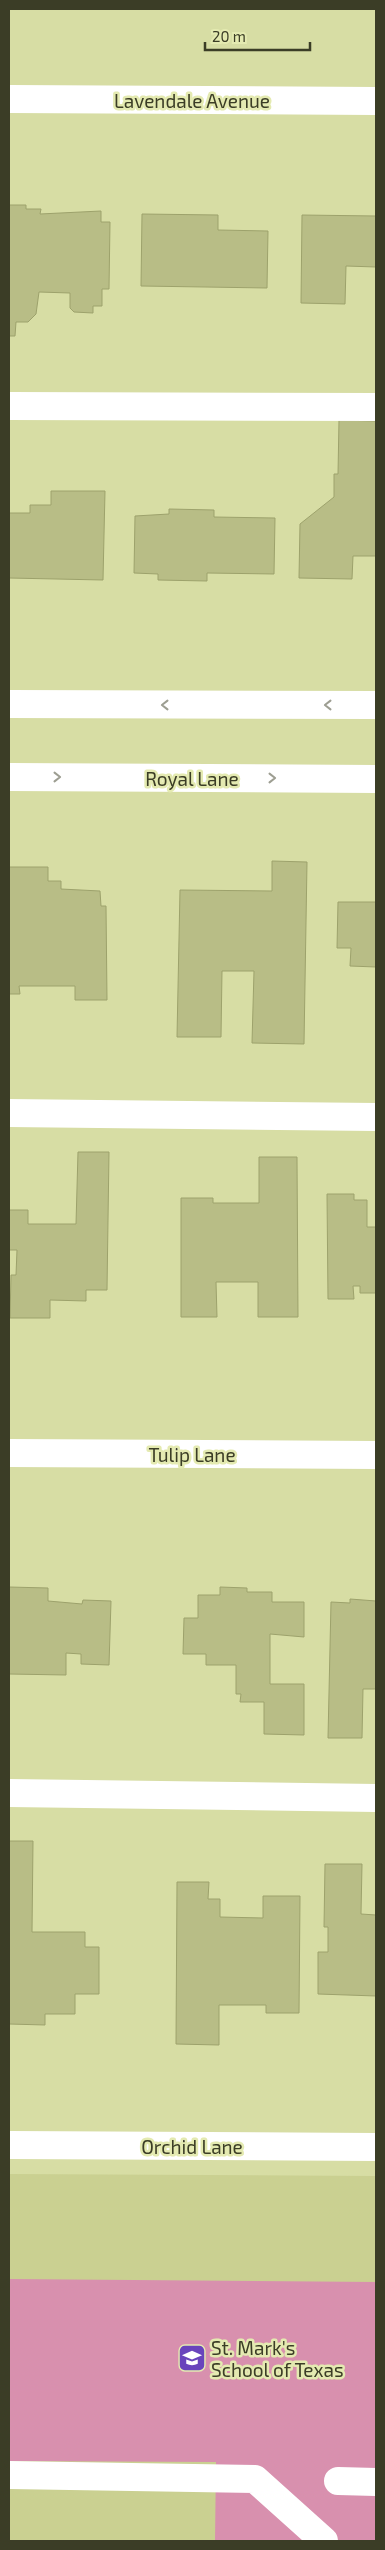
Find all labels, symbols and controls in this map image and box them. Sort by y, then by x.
scale bar [205,20,310,52]
text: 20 m [212,27,246,45]
street label: Lavendale Avenue [114,89,270,112]
one-way arrow [161,700,168,710]
one-way arrow [323,700,331,710]
street label: Royal Lane [145,767,239,790]
one-way arrow [54,772,62,782]
one-way arrow [269,773,277,783]
street label: Tulip Lane [148,1443,236,1466]
street label: Orchid Lane [141,2135,243,2158]
place label: St. Mark's School of Texas [211,2336,344,2381]
school or university icon: St. Mark's School of Texas [177,2343,207,2373]

